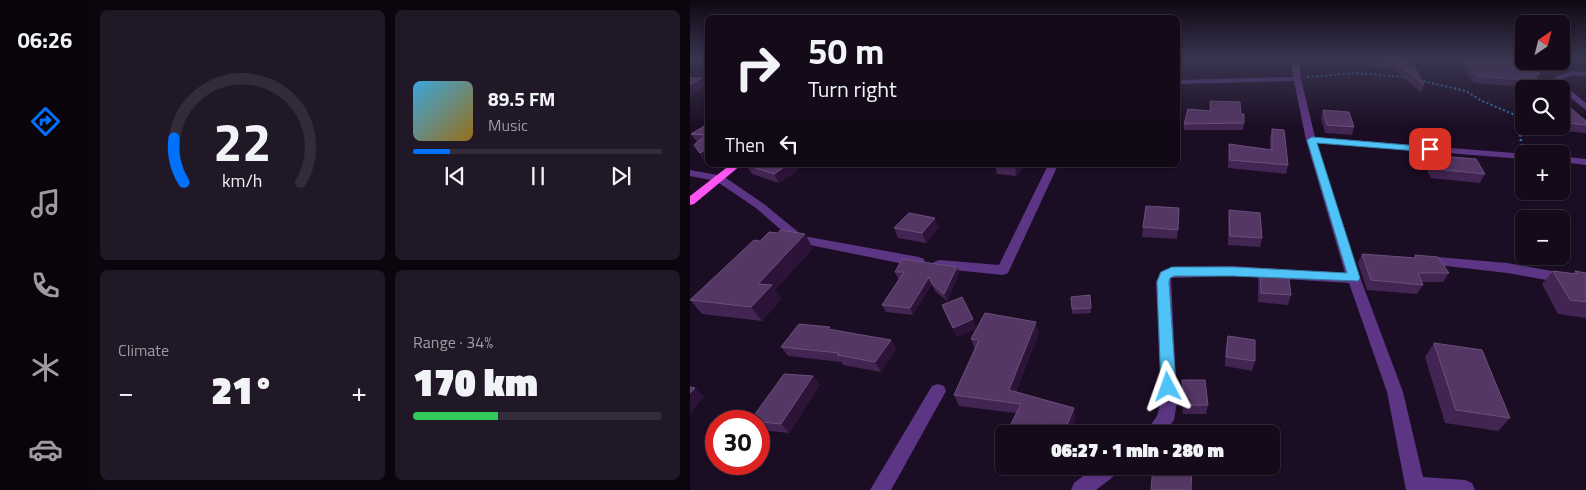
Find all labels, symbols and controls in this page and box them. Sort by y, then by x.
north arrow [1515,15,1570,70]
map controls [1515,15,1570,265]
text: 06:26 [18,23,72,57]
text: 50 m [808,24,884,78]
icon: right [725,35,790,100]
text: Turn right [808,72,897,106]
button: search [1515,80,1570,135]
text: 89.5 FM [488,84,555,113]
text: 22 [213,102,272,181]
icon: directions [28,104,63,139]
text: Music [488,113,528,137]
pin [1409,128,1451,170]
text: Then [725,130,765,159]
icon: left [775,130,803,158]
icon: arrive [1416,135,1444,163]
button: + [1515,145,1570,200]
icon: previous [441,162,469,190]
icon: pause [524,162,552,190]
icon: next [607,162,635,190]
text: km/h [222,167,263,194]
icon: music [28,186,63,221]
button: − [1515,210,1570,265]
icon: phone [28,268,63,303]
text: Range · 34% [413,330,493,354]
text: Climate [118,338,169,362]
icon: climate [28,350,63,385]
text: 170 km [413,353,538,411]
position arrow [1141,360,1193,412]
text: 21° [211,361,274,419]
text: − [118,370,134,413]
text: + [351,370,367,413]
speed limit sign: 30 [705,410,770,475]
icon: car [28,432,63,467]
text: 06:27 · 1 min · 280 m [1051,435,1224,464]

